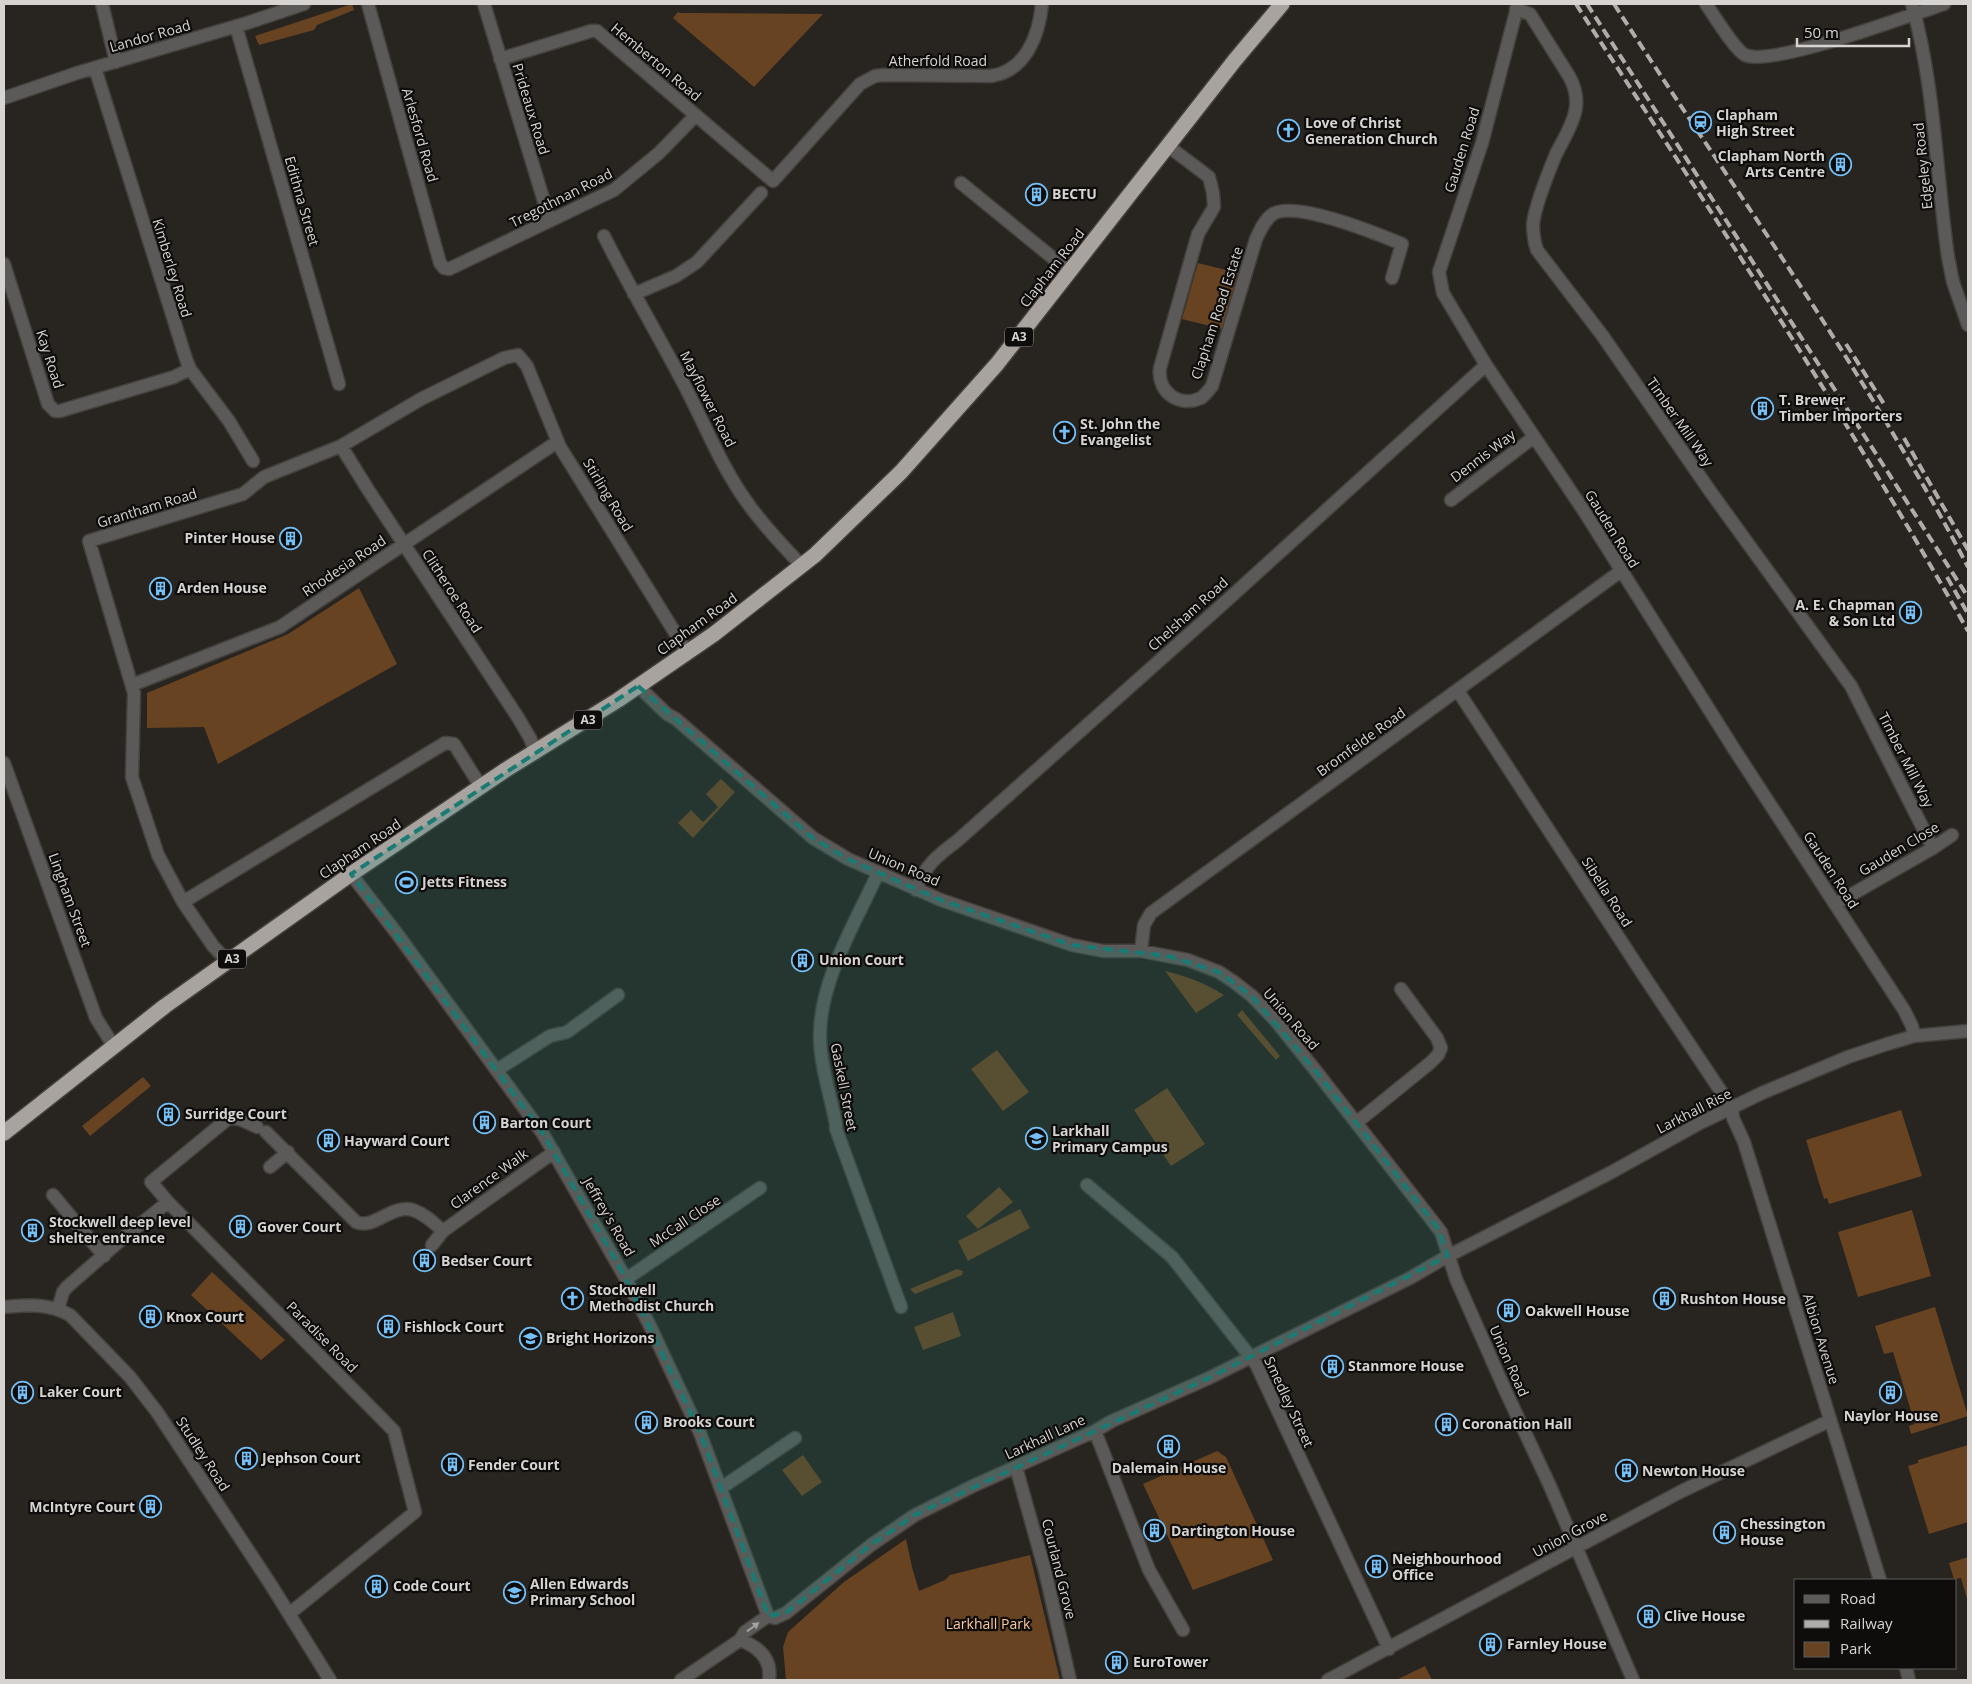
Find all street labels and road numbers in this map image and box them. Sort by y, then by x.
street label: Landor Road [107,15,193,56]
street label: Hemberton Road [607,18,705,105]
street label: Atherfold Road [889,51,987,70]
street label: Prideaux Road [509,61,554,157]
street label: Arlesford Road [398,86,443,184]
street label: Gauden Road [1439,105,1484,195]
street label: Edgeley Road [1908,122,1937,210]
street label: Edithna Street [281,154,324,248]
street label: Tregothnan Road [506,163,615,232]
street label: Kimberley Road [148,216,197,320]
street label: Clapham Road [1015,224,1088,311]
street label: Clapham Road Estate [1186,244,1247,382]
street label: Kay Road [32,327,69,391]
road number: A3 [1005,328,1033,347]
street label: Mayflower Road [676,347,741,450]
street label: Timber Mill Way [1643,373,1719,471]
street label: Dennis Way [1446,424,1520,486]
street label: Stirling Road [579,455,638,535]
street label: Grantham Road [95,483,199,532]
street label: Gauden Road [1581,486,1644,571]
street label: Rhodesia Road [298,531,389,601]
street label: Clitheroe Road [418,545,487,636]
street label: Chelsham Road [1143,572,1232,655]
street label: Clapham Road [653,588,741,659]
street label: Bromfelde Road [1312,703,1409,780]
street label: Timber Mill Way [1874,709,1939,812]
road number: A3 [574,710,602,730]
street label: Clapham Road [315,814,404,883]
street label: Gauden Close [1855,817,1943,880]
street label: Gauden Road [1799,827,1864,912]
street label: Union Road [865,843,943,890]
street label: Lingham Street [45,850,96,950]
street label: Sibella Road [1578,853,1637,930]
road number: A3 [218,950,246,969]
street label: Union Road [1259,984,1324,1054]
street label: Gaskell Street [827,1041,862,1133]
street label: Larkhall Rise [1653,1083,1735,1138]
street label: Clarence Walk [446,1143,532,1213]
street label: Jeffrey's Road [578,1172,640,1260]
street label: McCall Close [645,1190,724,1251]
street label: Albion Avenue [1799,1291,1844,1387]
street label: Paradise Road [283,1297,362,1376]
street label: Union Road [1485,1322,1534,1400]
street label: Smedley Street [1260,1353,1319,1450]
street label: Larkhall Lane [1001,1410,1088,1463]
street label: Studley Road [172,1413,235,1495]
street label: Union Grove [1529,1506,1611,1561]
street label: Courland Grove [1038,1517,1081,1621]

